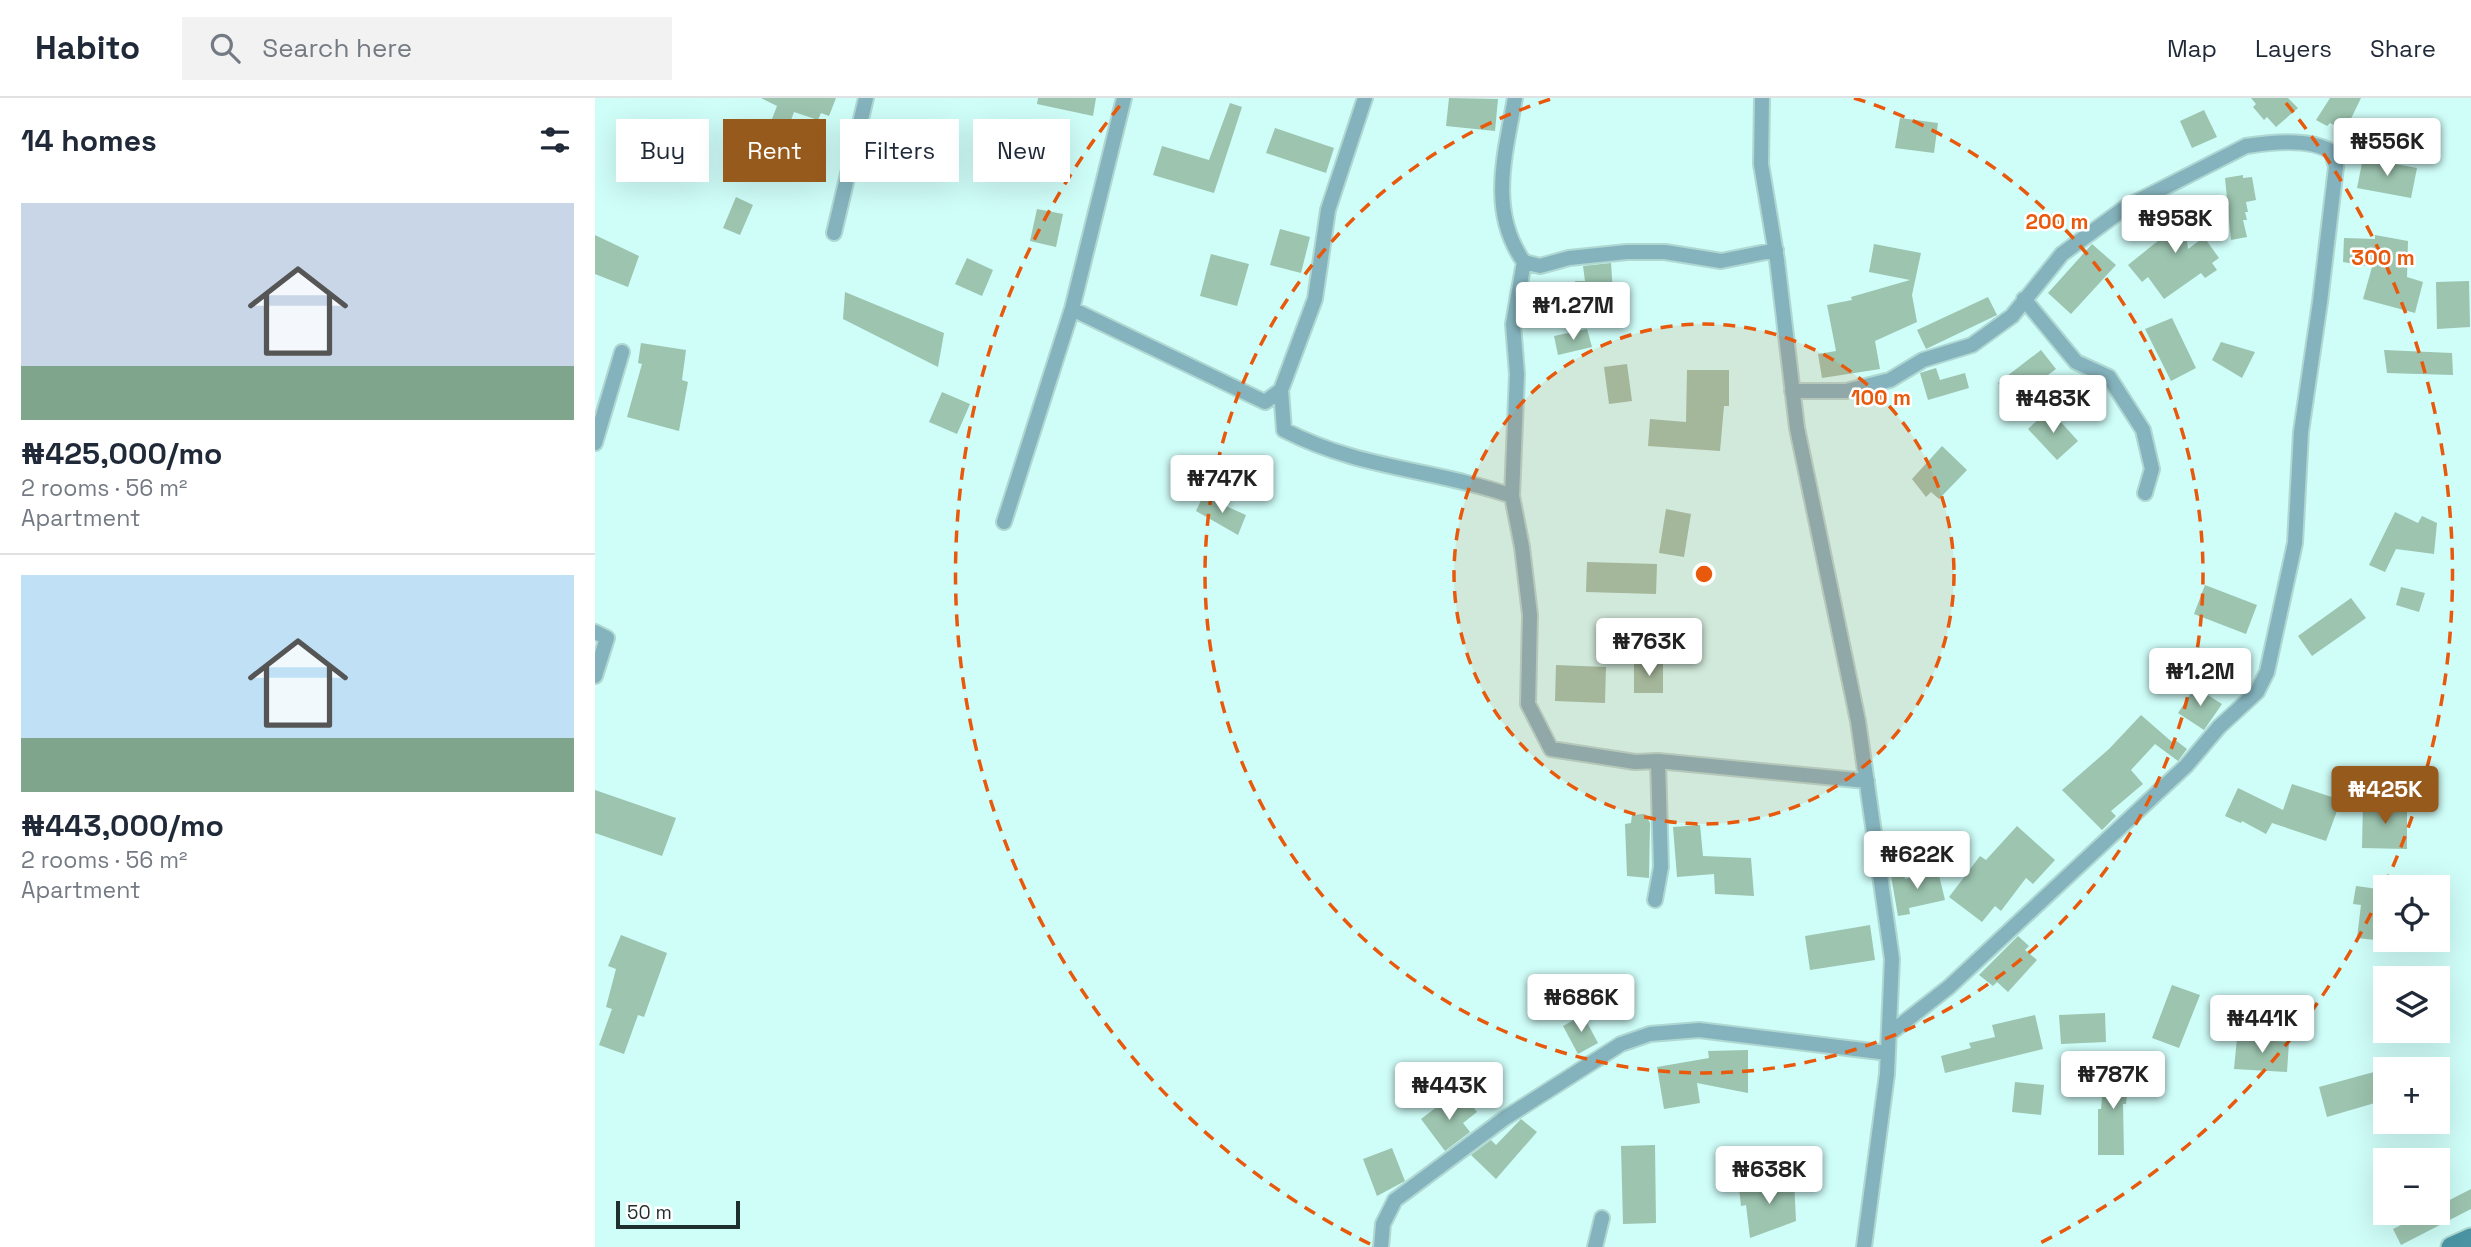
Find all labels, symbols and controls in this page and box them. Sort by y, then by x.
search box [182,17,672,80]
text: Habito [35,27,140,69]
icon: search [206,29,244,67]
text: Search here [262,31,412,65]
text: Map [2167,33,2217,64]
text: Layers [2255,33,2332,64]
text: Share [2370,33,2436,64]
pin: ₦556K [2338,118,2436,178]
chip: Buy [616,119,709,182]
chip: Rent [723,119,826,182]
chip: Filters [840,119,959,182]
chip: New [973,119,1070,182]
text: 14 homes [21,121,157,160]
icon: filters [536,121,574,159]
text: ₦556K [2350,126,2424,156]
pin: ₦958K [2126,195,2224,255]
text: ₦958K [2138,203,2212,233]
text: 200 m [2026,208,2088,235]
text: 300 m [2351,244,2415,271]
icon: home [235,248,361,374]
pin: ₦1.27M [1516,282,1630,342]
text: ₦1.27M [1532,290,1614,320]
pin: ₦483K [2004,376,2102,435]
text: ₦483K [2015,383,2091,413]
text: 100 m [1851,384,1911,411]
text: ₦425,000/mo [21,434,222,473]
pin: ₦747K [1173,456,1271,515]
text: ₦747K [1186,463,1258,493]
text: 2 rooms · 56 m² [21,473,187,503]
text: Apartment [21,503,141,533]
centre of rings [1692,562,1716,586]
pin: ₦763K [1600,618,1698,678]
icon: home [235,620,361,746]
text: ₦763K [1612,626,1686,656]
pin: ₦1.2M [2151,648,2249,708]
text: ₦1.2M [2165,656,2235,686]
pin: ₦425K [2336,766,2434,826]
text: ₦425K [2347,774,2423,804]
text: ₦443,000/mo [21,806,224,845]
pin: ₦622K [1868,832,1966,891]
text: ₦622K [1880,839,1954,869]
text: 2 rooms · 56 m² [21,845,187,875]
text: Apartment [21,875,141,905]
map controls [2373,875,2450,1225]
button: locate [2373,875,2450,952]
button: layers [2373,966,2450,1043]
pin: ₦686K [1532,974,1630,1034]
text: ₦686K [1543,982,1619,1012]
pin: ₦441K [2213,996,2311,1055]
text: ₦441K [2226,1003,2298,1033]
pin: ₦787K [2064,1052,2162,1111]
button: + [2373,1057,2450,1134]
text: ₦787K [2077,1059,2149,1089]
pin: ₦443K [1400,1062,1498,1122]
text: ₦443K [1411,1070,1487,1100]
pin: ₦638K [1720,1146,1818,1206]
button: − [2373,1148,2450,1225]
text: ₦638K [1732,1154,1806,1184]
scale bar [616,1198,740,1230]
text: 50 m [627,1200,672,1225]

